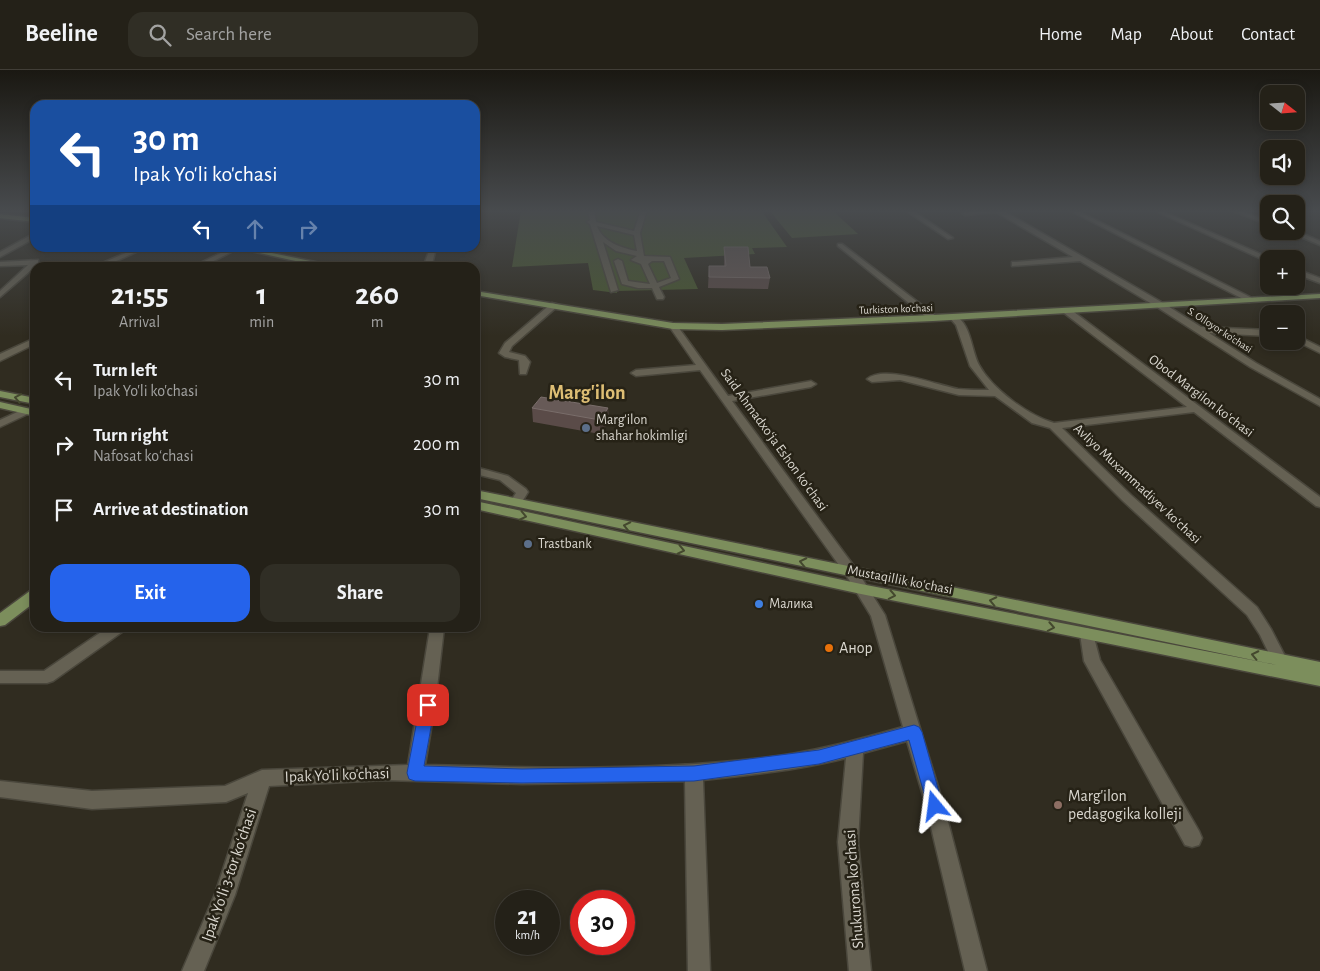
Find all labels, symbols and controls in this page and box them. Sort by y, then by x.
search box [128,12,478,57]
icon: search [146,21,174,49]
text: Beeline [25,22,98,46]
text: Search here [186,25,272,44]
text: Home [1039,26,1082,44]
text: Map [1110,26,1142,44]
text: About [1170,26,1213,44]
text: Contact [1241,26,1295,44]
north arrow [1260,85,1305,130]
map controls [1260,85,1305,350]
icon: left [50,120,115,185]
text: 30 m [133,122,200,157]
button: sound [1260,140,1305,185]
text: Ipak Yo'li ko'chasi [133,163,277,185]
button: search [1260,195,1305,240]
icon: left [188,215,216,243]
icon: ahead [241,215,269,243]
icon: right [294,215,322,243]
button: + [1260,250,1305,295]
text: 21:55 [111,280,169,310]
text: 1 [256,280,267,310]
text: 260 [355,280,399,310]
street label: Turkiston ko’chasi [859,302,933,316]
street label: S. Olloyor ko'chasi [1186,305,1254,355]
button: − [1260,305,1305,350]
text: Arrival [119,314,160,330]
text: min [249,314,274,330]
text: m [371,314,384,330]
street label: Obod Margilon koʻchasi [1146,352,1256,440]
text: Turn left [93,361,157,380]
icon: left [50,366,78,394]
street label: Said Ahmadxoʻja Eshon koʻchasi [718,366,830,514]
text: 30 m [424,370,460,389]
text: Ipak Yo'li ko'chasi [93,383,198,399]
district label: Marg'ilon [548,383,626,403]
one-way arrow [13,393,22,404]
place label: Marg'ilon shahar hokimligi [596,413,688,443]
street label: Avliyo Muxammadiyev koʻchasi [1071,421,1203,547]
marker: Marg'ilon shahar hokimligi [580,422,592,434]
text: Turn right [93,426,168,445]
icon: right [50,431,78,459]
text: 200 m [413,435,460,454]
text: Nafosat koʻchasi [93,448,194,464]
icon: arrive [50,496,78,524]
text: Arrive at destination [93,500,249,519]
text: 30 m [424,500,460,519]
one-way arrow [518,510,527,520]
one-way arrow [623,521,632,531]
place label: Trastbank [538,537,592,551]
marker: Trastbank [522,538,534,550]
one-way arrow [677,544,686,555]
one-way arrow [799,557,808,568]
street label: Mustaqillik koʻchasi [846,563,954,597]
button: Exit [50,564,250,622]
button: Share [260,564,460,622]
one-way arrow [887,589,896,600]
one-way arrow [989,596,997,607]
place label: Малика [769,597,814,611]
marker: Малика [753,598,765,610]
one-way arrow [1047,621,1056,631]
place label: Анор [839,640,873,656]
marker: Анор [823,642,835,654]
one-way arrow [1251,650,1259,661]
pin [407,684,449,726]
icon: arrive [414,691,442,719]
street label: Ipak Yo'li ko'chasi [284,765,390,785]
position arrow [908,779,960,831]
place label: Marg'ilon pedagogika kolleji [1068,788,1182,823]
marker: Marg'ilon pedagogika kolleji [1052,799,1064,811]
street label: Ipak Yoʻli 3-tor koʻchasi [199,807,259,943]
street label: Shukurona koʻchasi [842,829,866,949]
speed limit sign: 30 [570,890,635,955]
text: 21 [517,904,538,929]
text: km/h [515,929,540,941]

